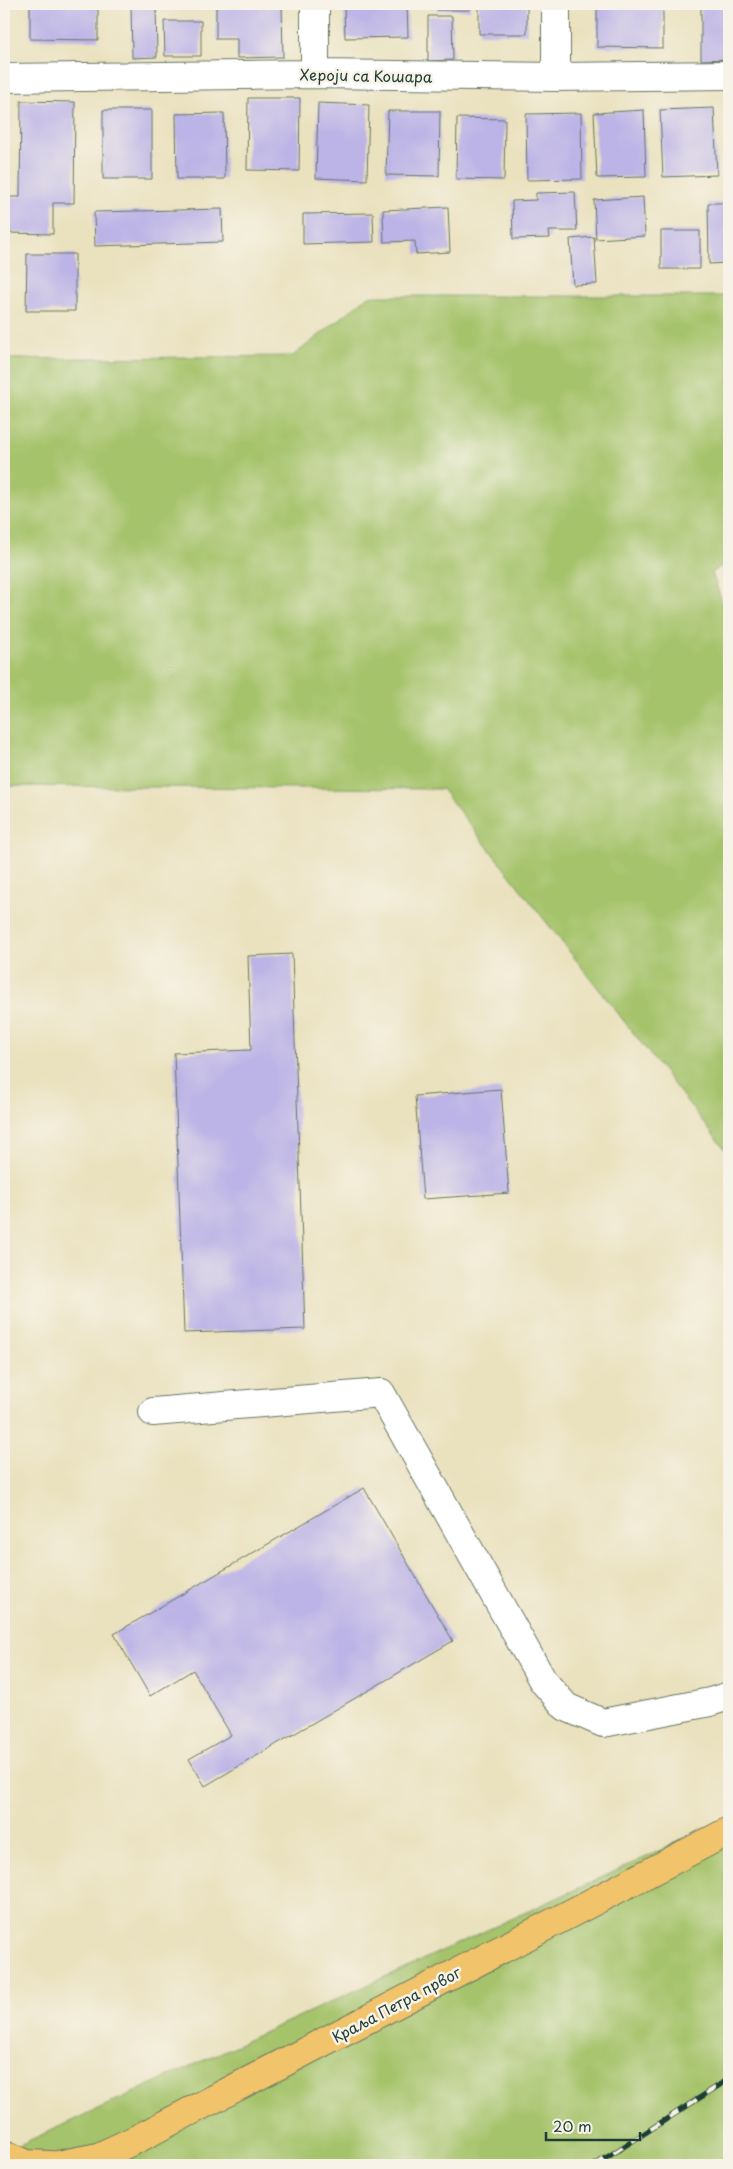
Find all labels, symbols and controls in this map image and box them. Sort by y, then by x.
street label: Хероји са Кошара [300,62,433,88]
street label: Краља Петра првог [328,1960,465,2048]
scale bar [546,2109,639,2141]
text: 20 m [553,2114,592,2137]

